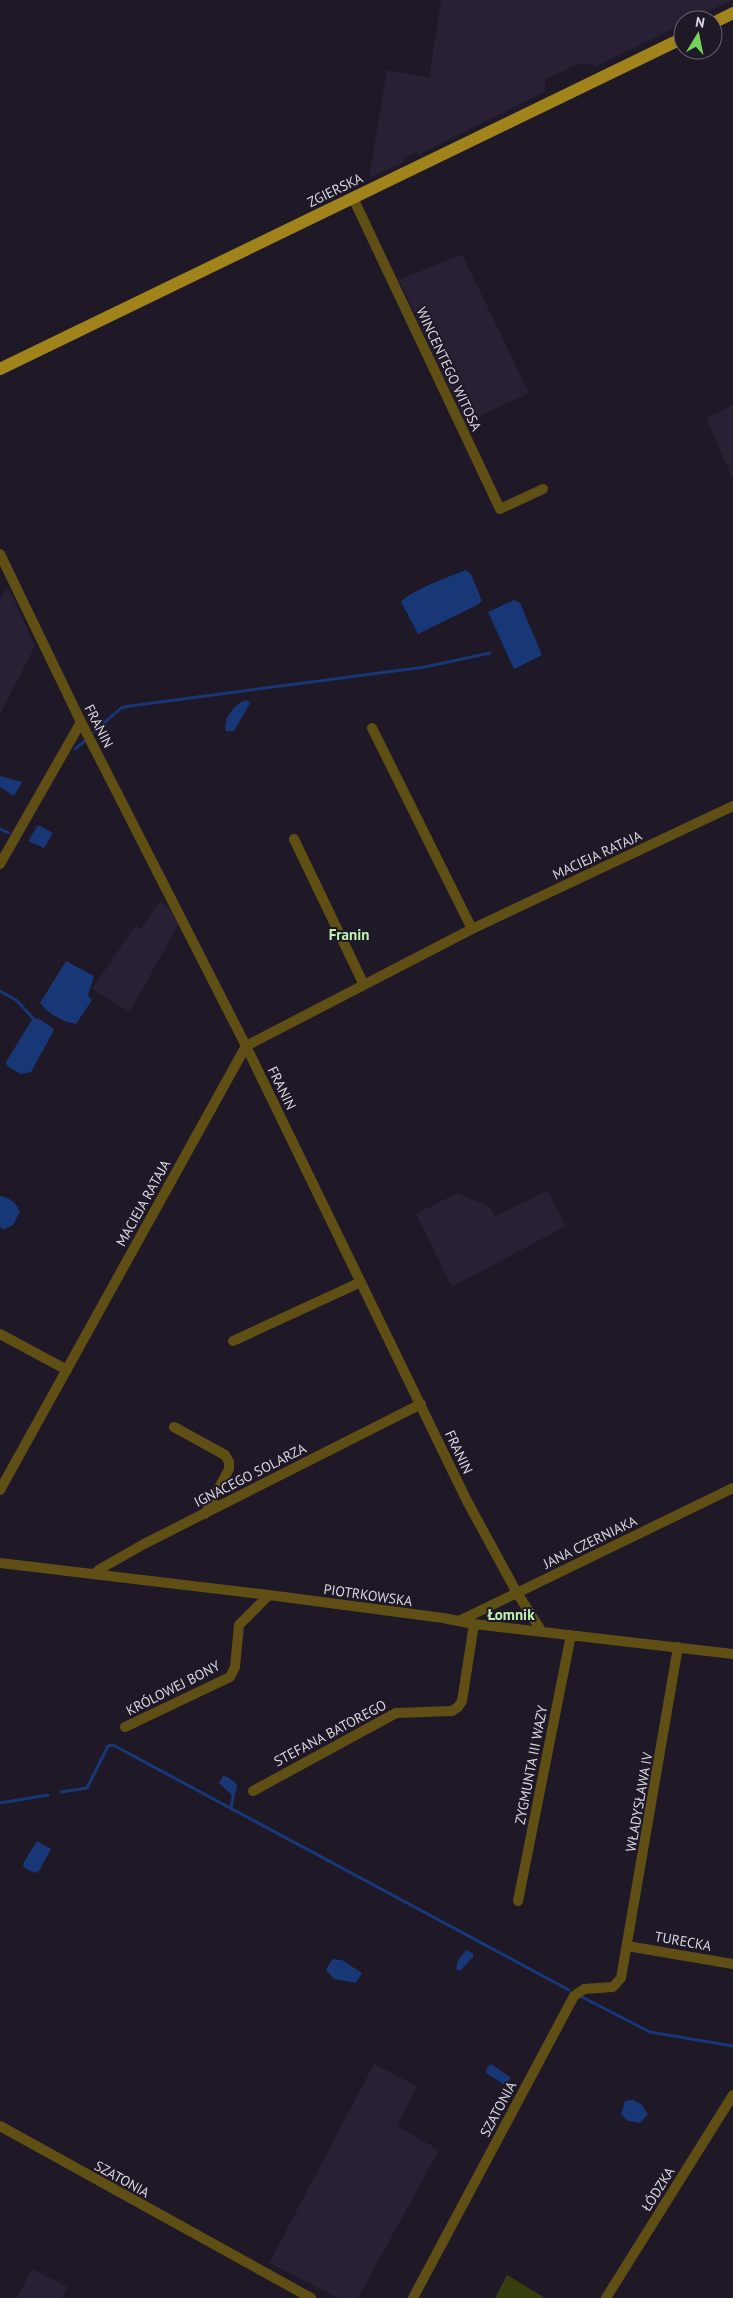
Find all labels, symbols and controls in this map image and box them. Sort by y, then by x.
north arrow [673,10,723,60]
text: N [694,13,706,32]
street label: ZGIERSKA [304,169,366,211]
street label: WINCENTEGO WITOSA [412,304,486,435]
street label: FRANIN [80,701,118,751]
street label: MACIEJA RATAJA [550,826,645,884]
district label: Franin [329,925,369,944]
street label: FRANIN [264,1063,300,1113]
street label: MACIEJA RATAJA [112,1156,175,1250]
street label: FRANIN [441,1427,477,1477]
street label: IGNACEGO SOLARZA [191,1439,310,1511]
street label: JANA CZERNIAKA [539,1511,641,1573]
street label: PIOTRKOWSKA [322,1580,414,1610]
district label: Łomnik [487,1605,535,1624]
street label: KRÓLOWEJ BONY [123,1656,223,1719]
street label: STEFANA BATOREGO [271,1696,389,1770]
street label: ZYGMUNTA III WAZY [511,1704,551,1826]
street label: WŁADYSŁAWA IV [621,1751,657,1853]
street label: TURECKA [653,1927,713,1955]
street label: SZATONIA [476,2077,521,2140]
street label: SZATONIA [91,2156,153,2202]
street label: ŁÓDZKA [637,2163,679,2214]

